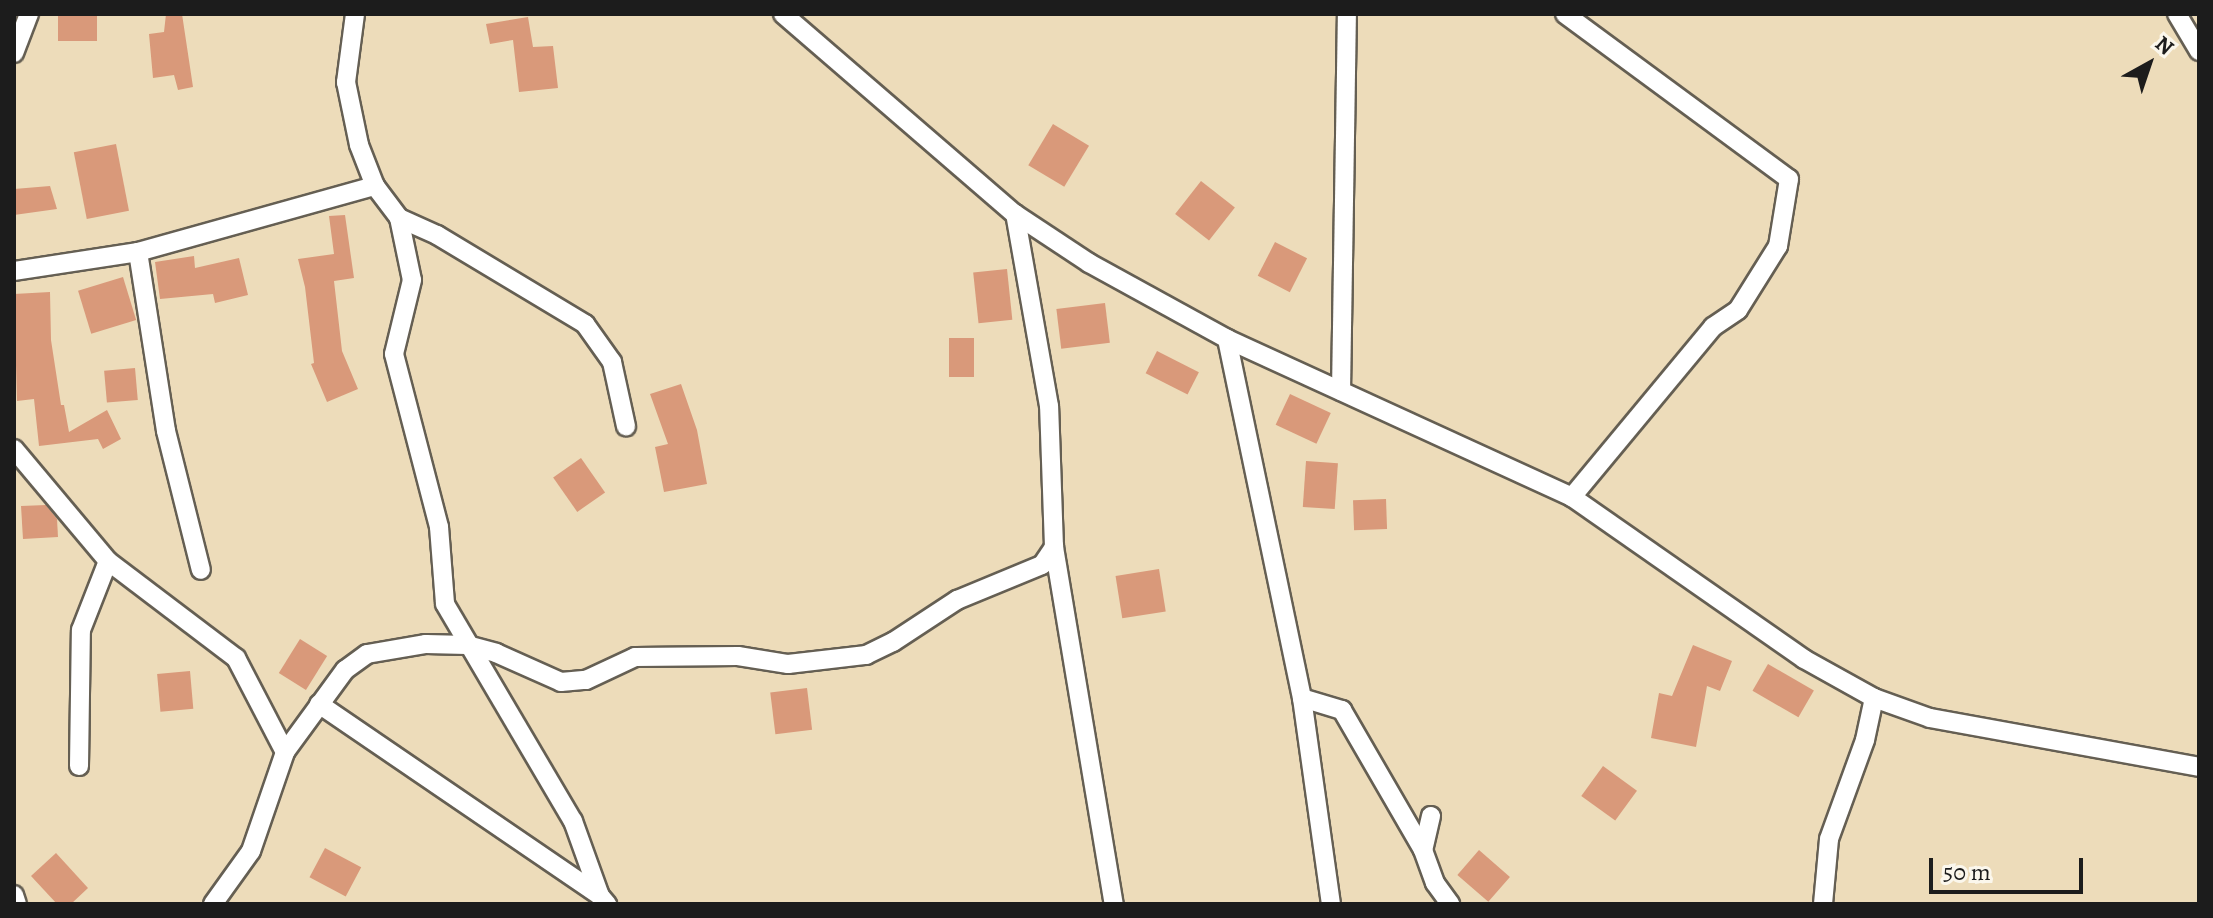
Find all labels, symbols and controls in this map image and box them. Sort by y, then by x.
north arrow [2109,24,2189,104]
text: N [2149,29,2180,62]
scale bar [1933,842,2087,892]
text: 50 m [1943,856,1991,888]

